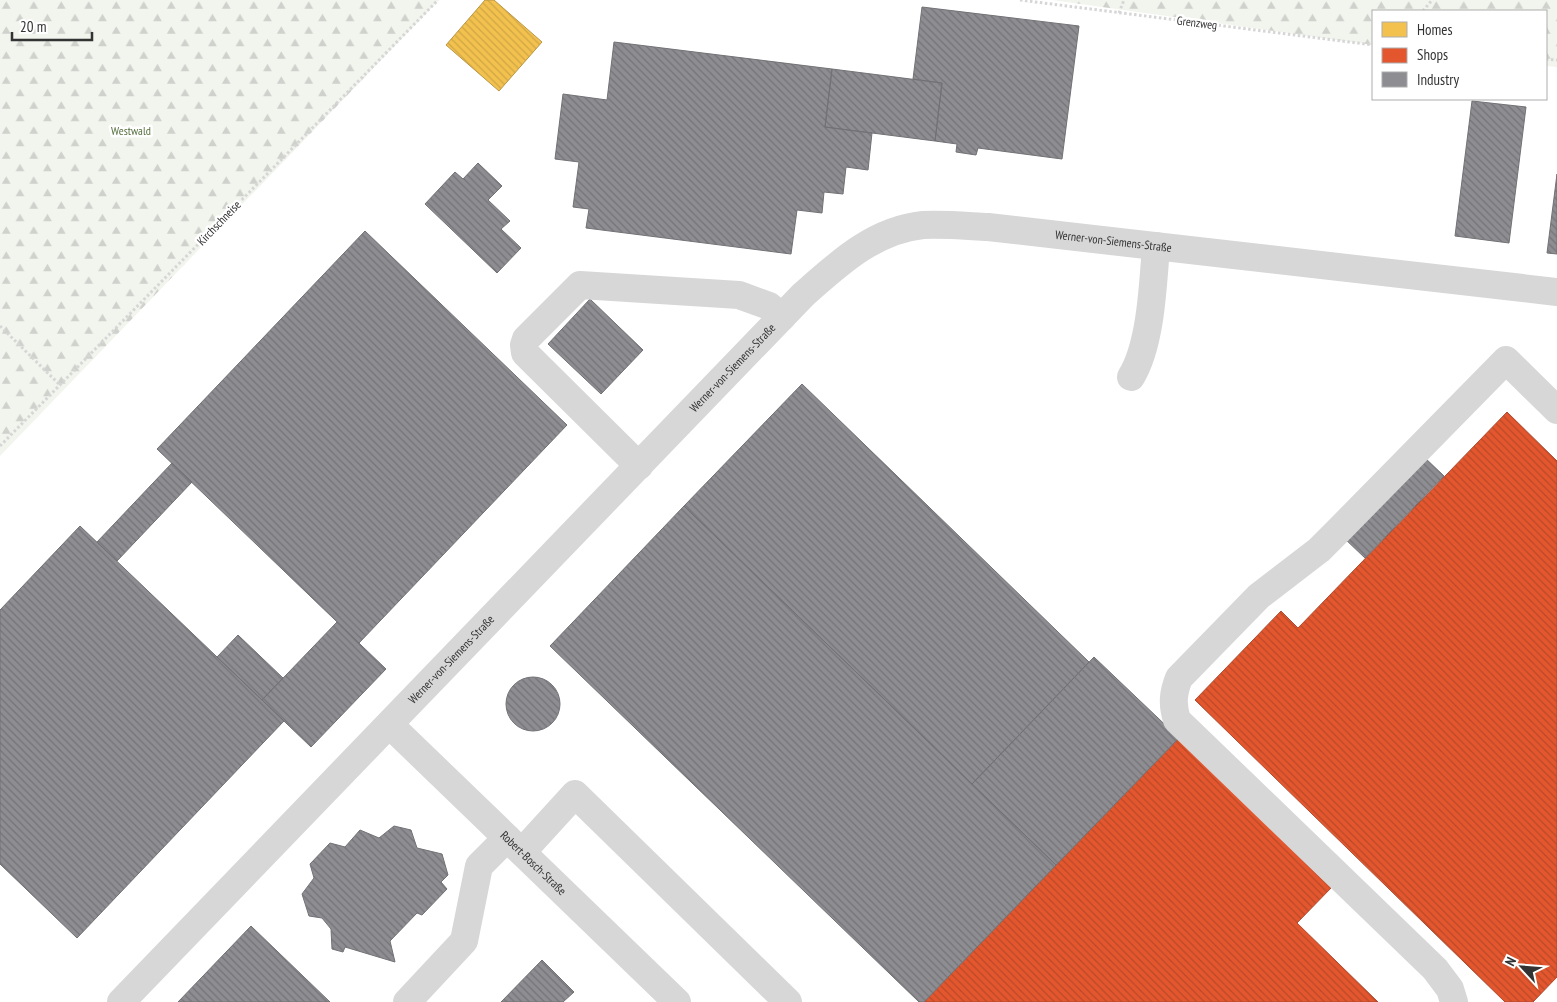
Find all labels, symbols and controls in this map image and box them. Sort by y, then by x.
scale bar [12,10,92,42]
legend [1372,10,1547,100]
street label: Grenzweg [1176,13,1218,32]
text: 20 m [20,17,46,36]
text: Homes [1417,20,1453,39]
text: Shops [1417,45,1448,64]
text: Industry [1417,70,1459,89]
park label: Westwald [111,123,151,138]
street label: Kirchschneise [194,197,244,248]
street label: Werner-von-Siemens-Straße [1054,227,1173,255]
street label: Werner-von-Siemens-Straße [686,320,778,415]
street label: Werner-von-Siemens-Straße [405,612,497,706]
street label: Robert-Bosch-Straße [497,828,570,898]
north arrow [1497,942,1547,992]
text: N [1501,954,1520,969]

